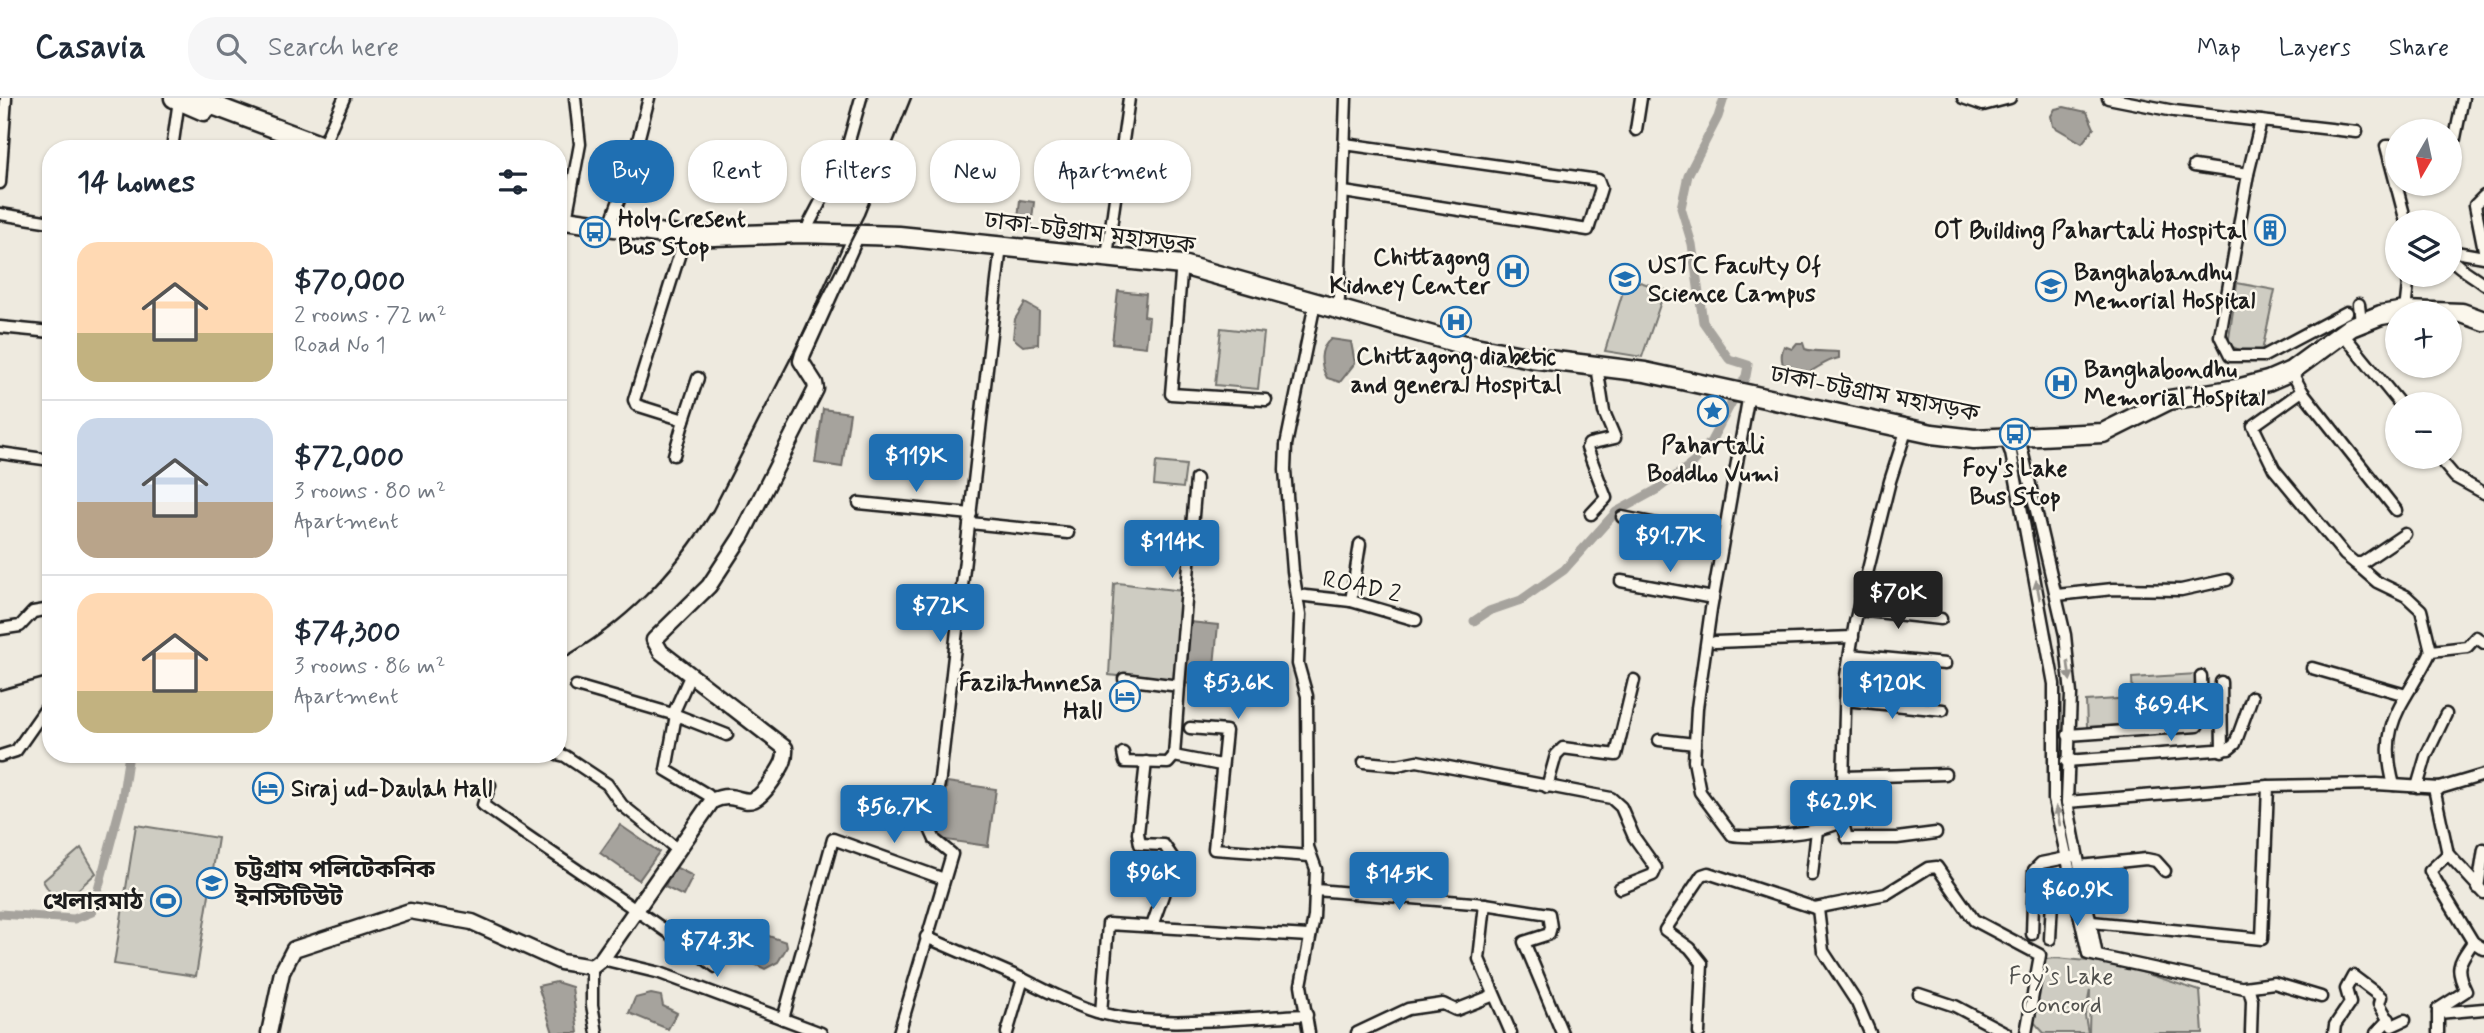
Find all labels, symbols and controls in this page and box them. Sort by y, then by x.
search box [188,17,678,80]
text: Casavia [35,26,146,70]
icon: search [212,29,250,67]
text: Search here [268,31,399,65]
text: Map [2197,33,2241,64]
text: Layers [2279,33,2351,64]
text: Share [2389,33,2449,64]
north arrow [2385,119,2462,196]
map controls [2385,119,2462,469]
chip: Buy [588,140,674,203]
chip: Rent [688,140,787,203]
chip: Filters [801,140,916,203]
chip: New [930,140,1020,203]
chip: Apartment [1034,140,1191,203]
text: 14 homes [77,163,195,202]
icon: filters [494,163,532,201]
place label: Holy Cresent Bus Stop [618,204,746,263]
street label: ঢাকা-চট্টগ্রাম মহাসড়ক [982,205,1198,262]
button: layers [2385,210,2462,287]
building icon: OT Building Pahartali Hospital [2253,213,2287,247]
bus stop icon: Holy Cresent Bus Stop [578,215,612,249]
place label: OT Building Pahartali Hospital [1934,216,2247,250]
place label: Chittagong Kidney Center [1329,243,1491,302]
place label: USTC Faculty Of Science Campus [1648,251,1821,310]
hospital icon: Chittagong Kidney Center [1496,254,1530,288]
place label: Banghabandhu Memorial Hospital [2074,258,2255,317]
text: $70,000 [294,262,405,301]
school or university icon: USTC Faculty Of Science Campus [1608,262,1642,296]
school or university icon: Banghabandhu Memorial Hospital [2034,269,2068,303]
icon: home [133,270,217,354]
text: 2 rooms · 72 m² [294,301,447,331]
button: + [2385,301,2462,378]
hospital icon: Chittagong diabetic and general Hospital [1439,305,1473,339]
text: Road No 1 [294,331,386,361]
place label: Chittagong diabetic and general Hospital [1351,342,1561,404]
place label: Banghabondhu Memorial Hospital [2084,355,2265,414]
street label: ঢাকা-চট্টগ্রাম মহাসড়ক [1767,359,1982,430]
hospital icon: Banghabondhu Memorial Hospital [2044,366,2078,400]
button: − [2385,392,2462,469]
place icon: Pahartali Boddho Vumi [1696,394,1730,428]
bus stop icon: Foy's Lake Bus Stop [1998,417,2032,451]
place label: Pahartali Boddho Vumi [1647,431,1779,490]
pin: $119K [867,434,965,494]
text: $72,000 [294,438,404,477]
text: $119K [885,442,947,472]
icon: home [133,446,217,530]
place label: Foy's Lake Bus Stop [1962,454,2068,513]
text: 3 rooms · 80 m² [294,477,446,507]
text: Apartment [294,507,399,537]
pin: $91.7K [1613,514,1727,574]
pin: $114K [1123,520,1221,580]
text: $91.7K [1635,522,1705,552]
text: $114K [1140,528,1204,558]
street label: ROAD 2 [1320,564,1404,611]
pin: $70K [1857,572,1939,631]
text: $70K [1870,579,1926,609]
one-way arrow [2033,579,2044,601]
pin: $72K [899,584,981,644]
text: $72K [912,592,968,622]
text: $74,300 [294,613,401,652]
icon: home [133,621,217,705]
text: 3 rooms · 86 m² [294,652,445,682]
one-way arrow [2063,660,2074,682]
pin: $53.6K [1181,662,1295,721]
pin: $120K [1843,662,1941,721]
place label: Fazilatunnesa Hall [959,668,1102,727]
text: $53.6K [1203,669,1273,699]
text: $120K [1859,669,1925,699]
hotel icon: Fazilatunnesa Hall [1108,679,1142,713]
text: Apartment [294,682,399,712]
pin: $69.4K [2114,684,2228,743]
text: $69.4K [2134,691,2208,721]
hotel icon: Siraj ud-Daulah Hall [251,771,285,805]
place label: Siraj ud-Daulah Hall [291,774,493,806]
pin: $62.9K [1784,780,1898,840]
pin: $56.7K [837,786,951,845]
text: $62.9K [1806,788,1876,818]
text: $56.7K [856,793,932,823]
one-way arrow [2052,805,2063,827]
pin: $96K [1112,852,1194,911]
pin: $145K [1350,852,1448,912]
place label: চট্টগ্রাম পলিটেকনিক ইনস্টিটিউট [234,855,436,914]
text: $96K [1126,859,1180,889]
text: $145K [1366,860,1432,890]
school or university icon: চট্টগ্রাম পলিটেকনিক ইনস্টিটিউট [195,866,229,900]
pin: $60.9K [2020,868,2134,928]
text: $60.9K [2042,876,2112,906]
sports icon: খেলারমাঠ [149,884,183,918]
place label: খেলারমাঠ [43,887,143,918]
pin: $74.3K [660,920,774,979]
text: $74.3K [681,927,753,957]
park label: Foy’s Lake Concord [2009,962,2113,1021]

